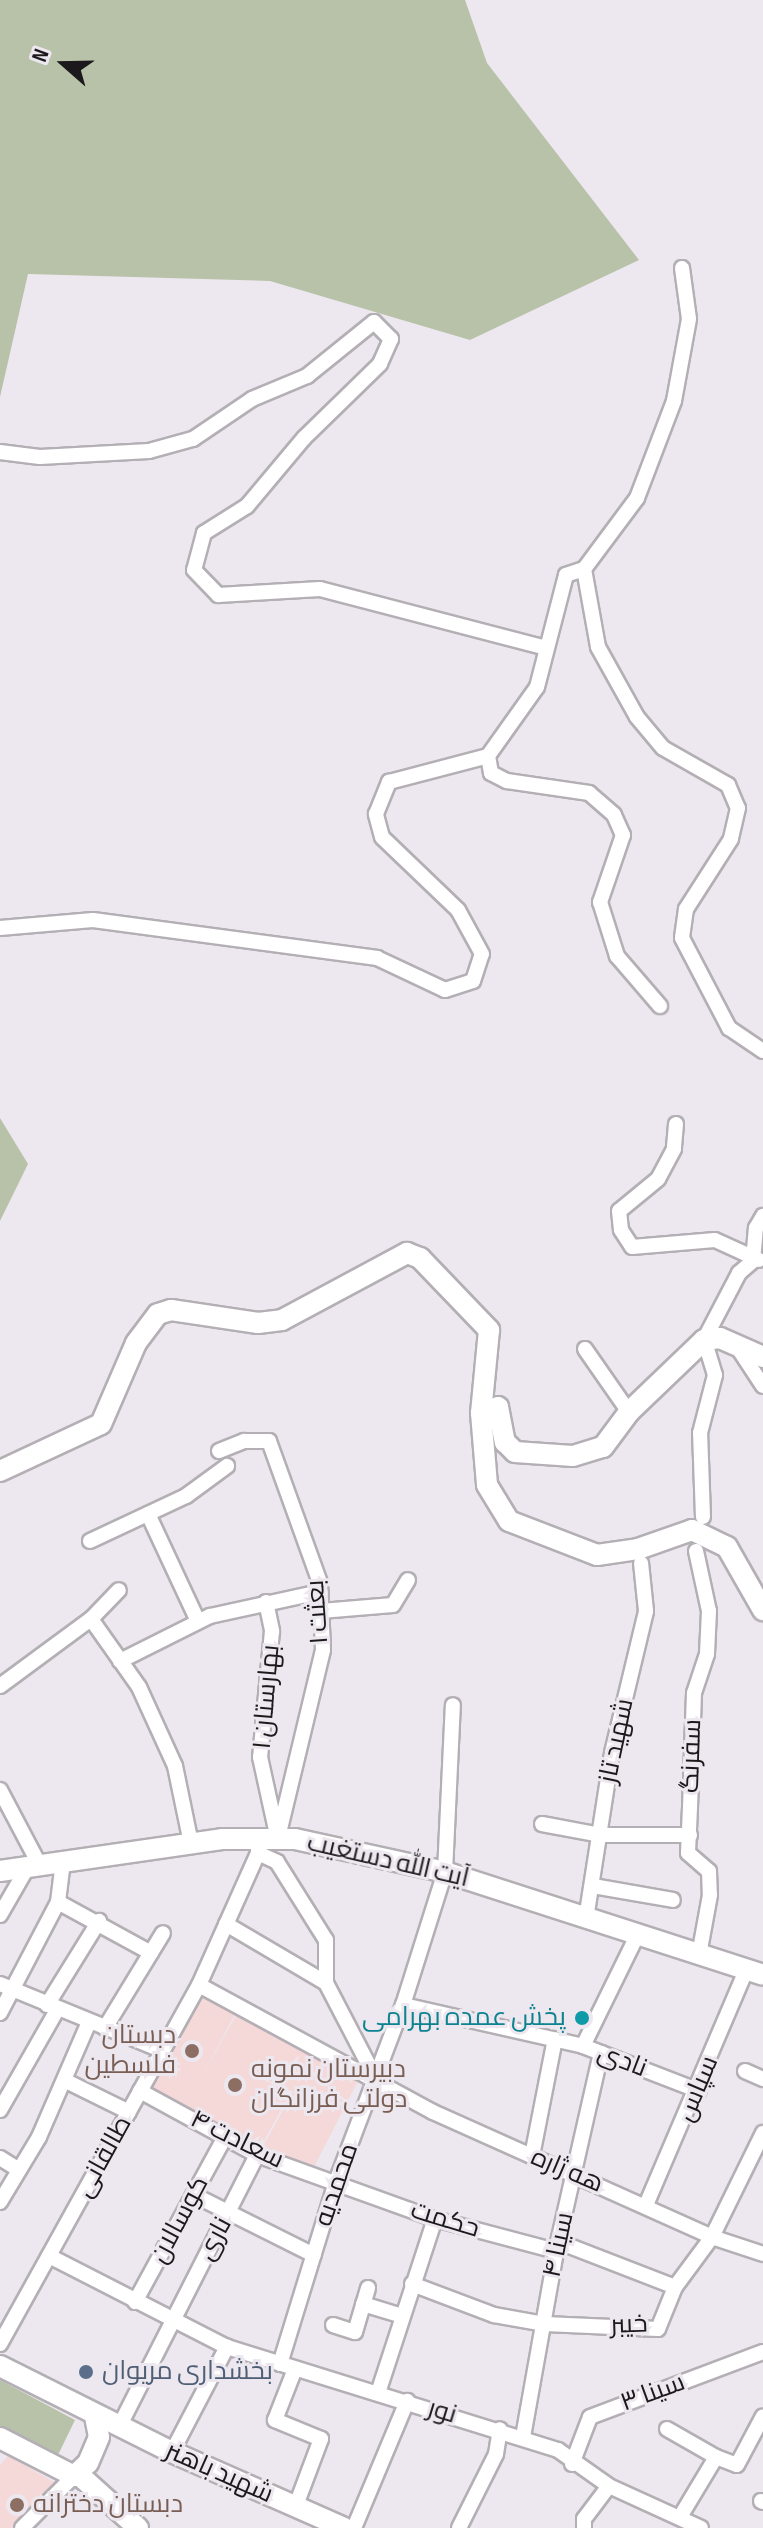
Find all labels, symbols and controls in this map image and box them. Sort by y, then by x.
north arrow [24,24,104,104]
text: N [26,45,56,66]
street label: بعثت ۱ [300,1579,336,1645]
street label: بهارستان ۱ [247,1643,287,1751]
street label: شهید تاز [593,1696,641,1786]
street label: سفرنگ [675,1718,709,1794]
street label: آیت الله دستغیب [304,1827,472,1895]
place label: پخش عمده بهرامی [362,2002,566,2034]
marker: پخش عمده بهرامی [573,2009,591,2027]
place label: دبستان فلسطین [85,2020,176,2082]
street label: نادی [593,2037,651,2085]
marker: دبستان فلسطین [183,2042,201,2060]
street label: سپاس [670,2051,726,2127]
place label: دبیرستان نمونه دولتی فرزانگان [251,2054,407,2116]
marker: دبیرستان نمونه دولتی فرزانگان [226,2076,244,2094]
street label: سعادت ۴ [185,2104,289,2176]
street label: طالقانی [69,2111,139,2203]
street label: محمدیه [308,2139,366,2231]
street label: هه ژاره [526,2142,608,2200]
street label: کوسالان [144,2171,216,2269]
street label: حکمت [407,2195,483,2245]
street label: سینا ۴ [537,2210,581,2280]
street label: ناری [191,2212,239,2266]
street label: خیبر [610,2309,648,2341]
place label: بخشداری مریوان [102,2356,273,2388]
marker: بخشداری مریوان [77,2363,95,2381]
street label: سینا ۳ [617,2367,689,2419]
street label: نور [424,2393,460,2431]
street label: شهید باهنر [160,2435,278,2511]
place label: دبستان دخترانه [33,2489,183,2521]
marker: دبستان دخترانه [8,2496,26,2514]

